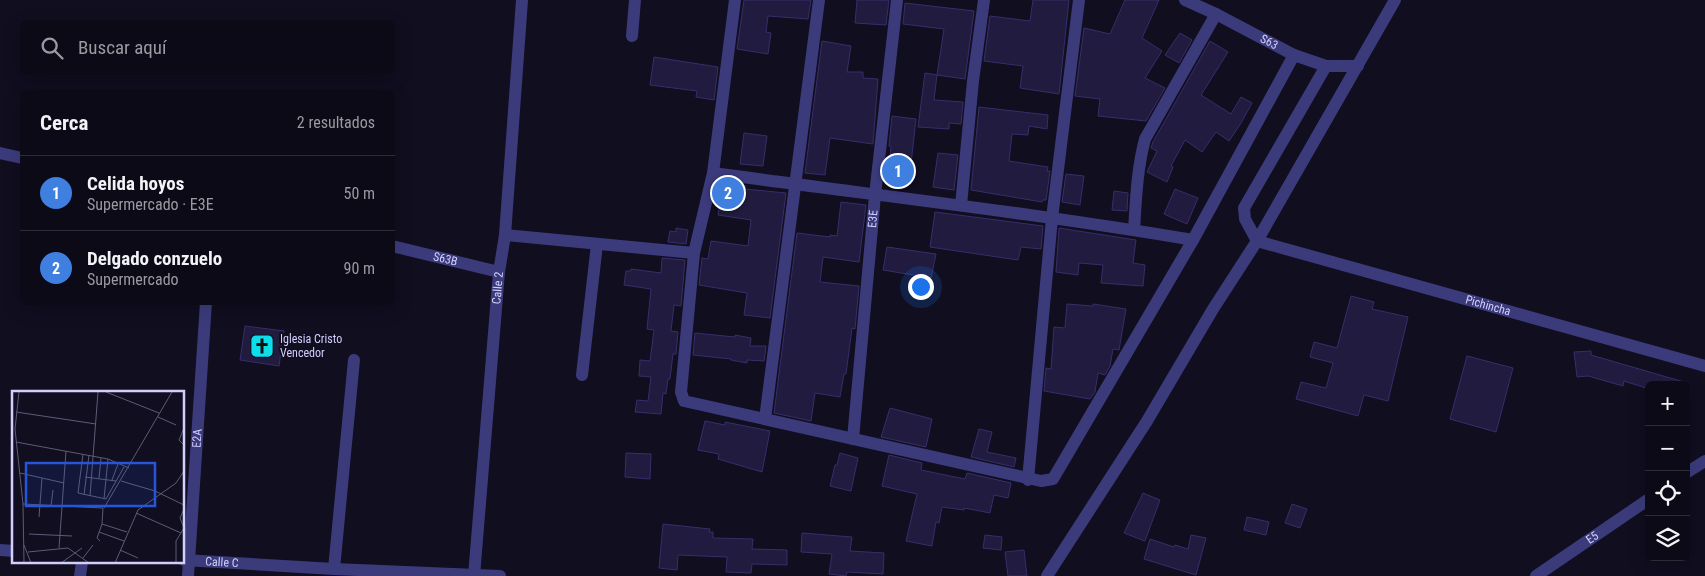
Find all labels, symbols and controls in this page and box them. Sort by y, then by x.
search box [20,20,395,75]
street label: S63 [1258,32,1280,52]
icon: search [38,34,66,62]
text: Buscar aquí [78,36,167,59]
text: Cerca [40,111,88,135]
text: 2 resultados [297,113,375,132]
pin: 1 [882,152,914,190]
text: Celida hoyos [87,172,184,195]
pin: 2 [712,174,744,212]
text: 1 [52,184,60,203]
text: 50 m [343,184,375,203]
text: Supermercado · E3E [87,195,214,214]
street label: E3E [865,209,881,228]
text: Delgado conzuelo [87,247,222,270]
street label: S63B [432,249,459,269]
text: 2 [52,259,60,278]
text: 90 m [343,259,375,278]
text: Supermercado [87,270,179,289]
street label: Calle 2 [489,271,506,305]
your location [908,274,934,300]
street label: Pichincha [1464,292,1513,319]
place label: Iglesia Cristo Vencedor [280,332,342,360]
church icon: Iglesia Cristo Vencedor [249,333,275,359]
map controls [1645,381,1690,561]
button: + [1645,381,1690,426]
inset map [12,391,185,564]
button: − [1645,426,1690,471]
street label: E2A [189,428,205,448]
button: locate [1645,471,1690,516]
button: layers [1645,516,1690,561]
street label: E5 [1583,529,1601,547]
street label: Calle C [205,554,239,570]

